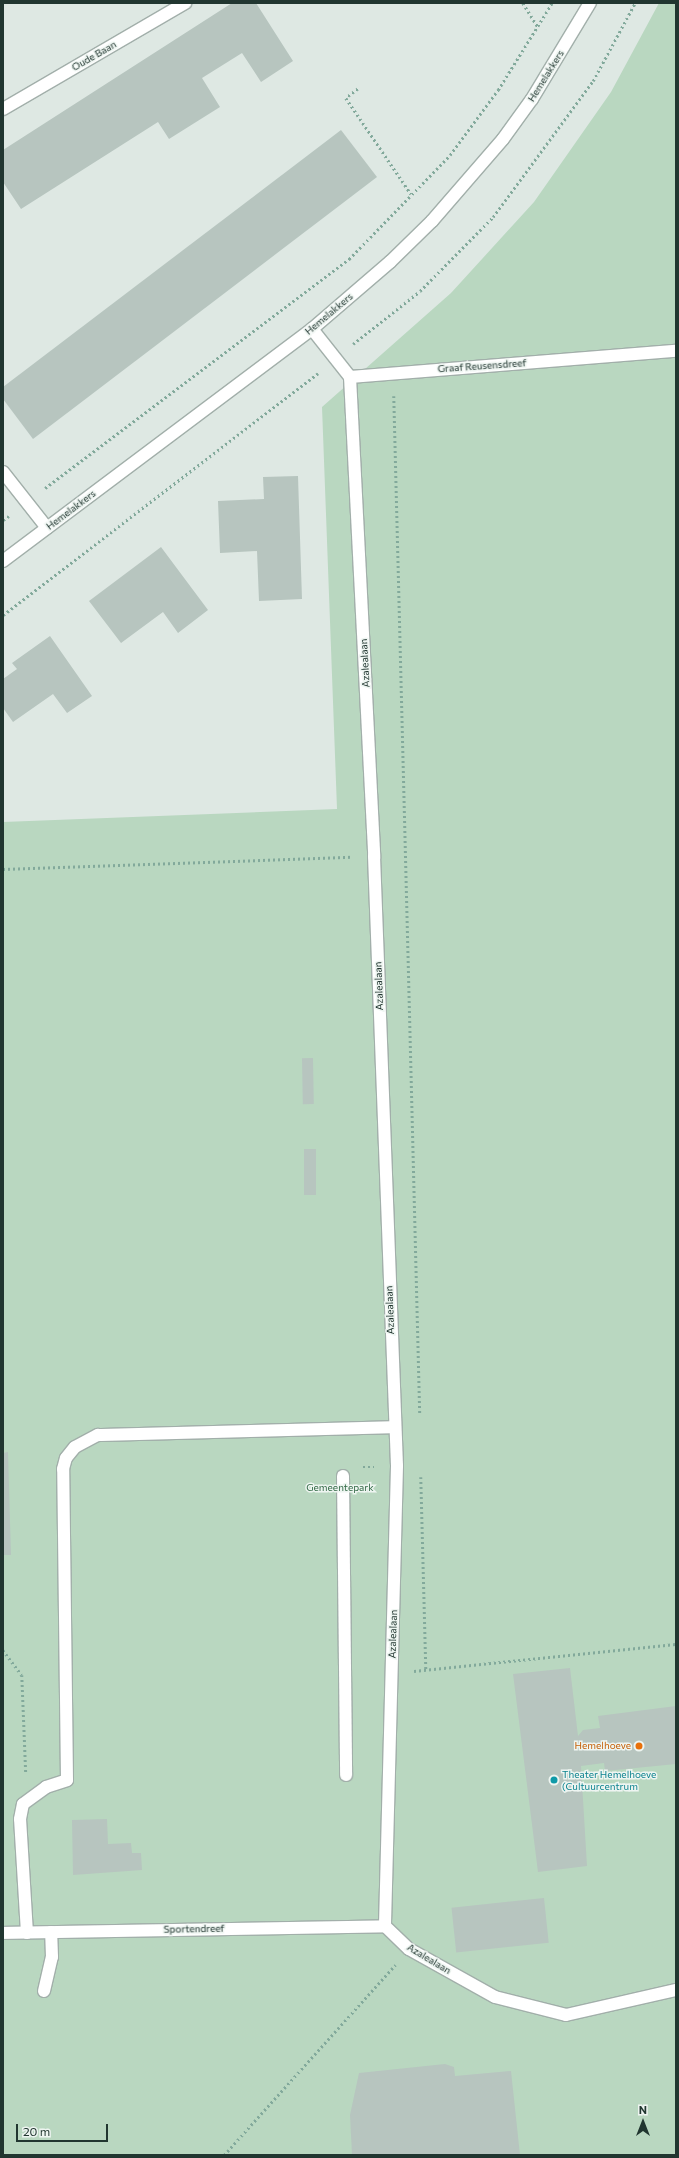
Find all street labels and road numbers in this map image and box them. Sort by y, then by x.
street label: Oude Baan [70,38,118,74]
street label: Hemelakkers [525,48,567,104]
street label: Hemelakkers [303,291,355,337]
street label: Graaf Reusensdreef [437,357,527,375]
street label: Hemelakkers [44,488,98,532]
street label: Azalealaan [358,638,372,688]
street label: Azalealaan [372,961,386,1011]
street label: Azalealaan [383,1285,397,1335]
street label: Azalealaan [386,1609,400,1659]
street label: Sportendreef [163,1922,225,1936]
street label: Azalealaan [405,1941,453,1977]

